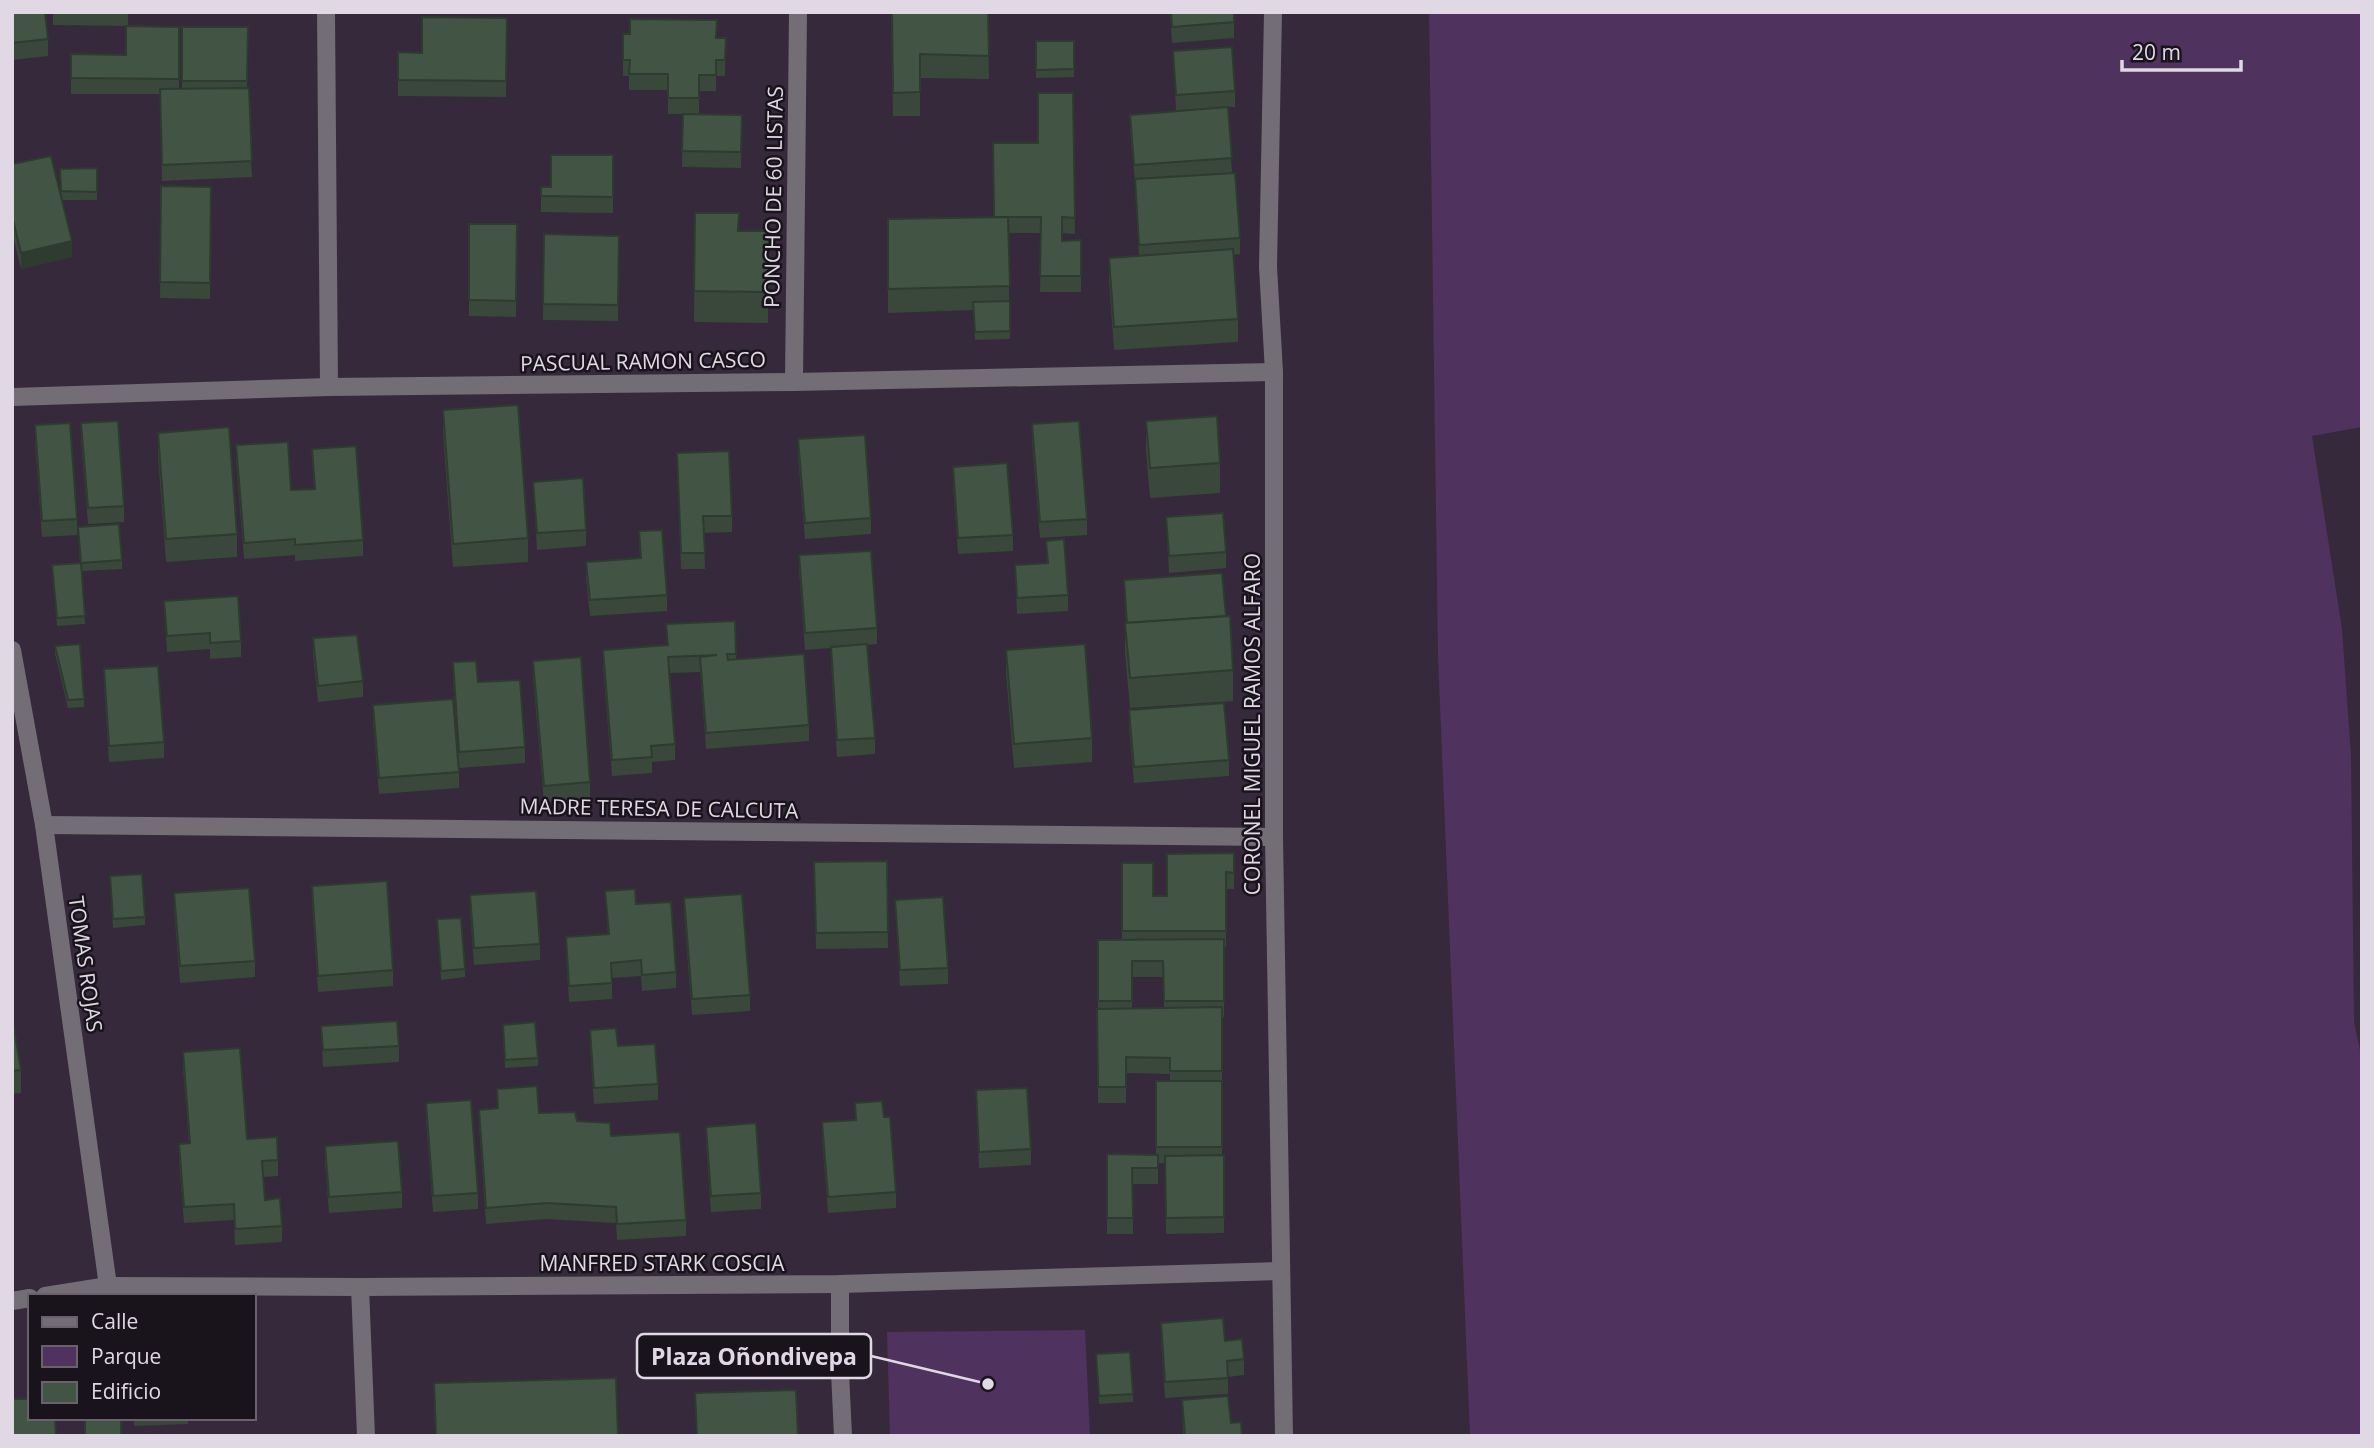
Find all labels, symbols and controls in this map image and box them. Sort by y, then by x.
scale bar [2122,28,2241,72]
text: 20 m [2132,38,2181,66]
street label: PONCHO DE 60 LISTAS [757,86,789,308]
street label: PASCUAL RAMON CASCO [520,345,766,377]
street label: CORONEL MIGUEL RAMOS ALFARO [1238,553,1266,895]
street label: MADRE TERESA DE CALCUTA [519,792,799,824]
street label: TOMAS ROJAS [63,894,109,1034]
street label: MANFRED STARK COSCIA [539,1249,785,1277]
legend [28,1294,256,1420]
text: Calle [91,1307,138,1335]
callout: Plaza Oñondivepa [637,1334,871,1378]
text: Plaza Oñondivepa [651,1340,857,1372]
text: Parque [91,1342,161,1370]
text: Edificio [91,1377,161,1405]

